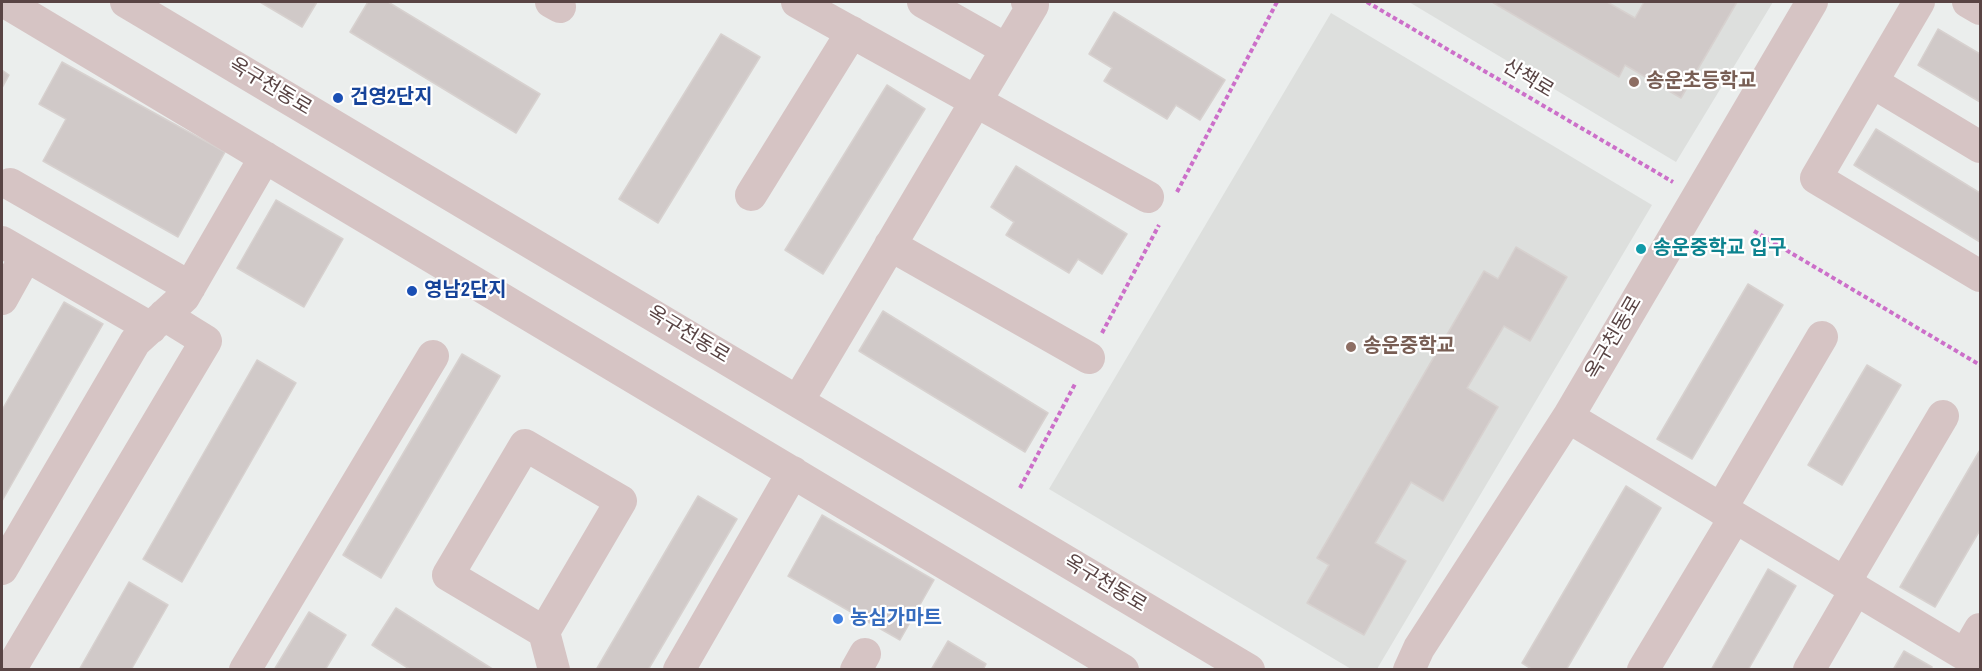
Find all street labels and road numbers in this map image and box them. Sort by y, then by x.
street label: 옥구천동로 [224,53,316,121]
street label: 산책로 [1498,54,1558,104]
street label: 옥구천동로 [1581,292,1647,384]
street label: 옥구천동로 [642,301,734,369]
street label: 옥구천동로 [1059,550,1151,618]

